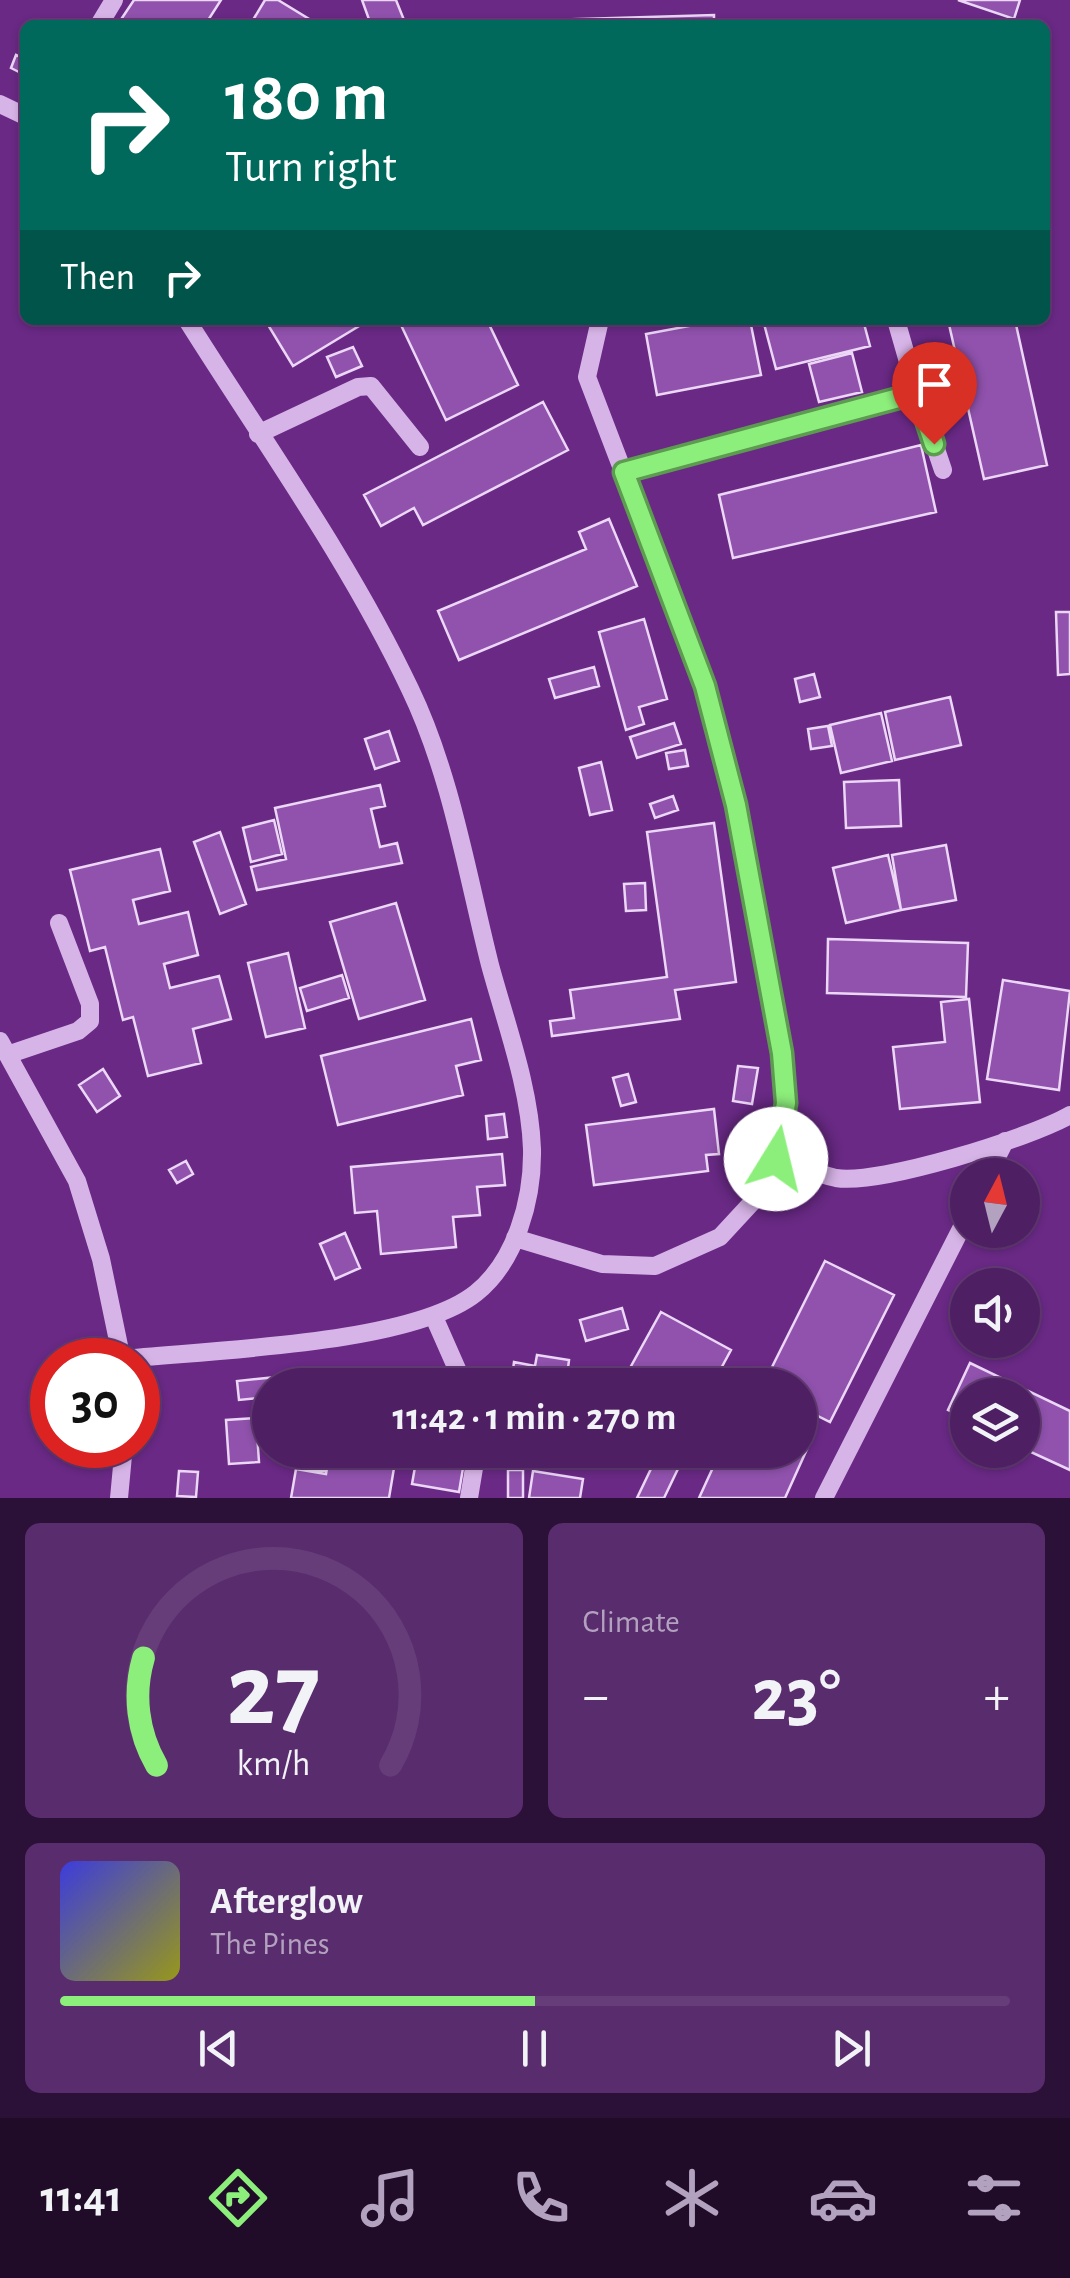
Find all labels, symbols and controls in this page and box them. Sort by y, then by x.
icon: right [60,60,190,190]
text: 180 m [225,63,388,133]
text: Turn right [225,145,397,190]
icon: right [155,250,210,305]
text: Then [60,259,135,297]
pin [892,342,977,445]
icon: arrive [907,357,962,412]
position arrow [724,1107,828,1211]
north arrow [950,1158,1040,1248]
map controls [950,1158,1040,1468]
button: sound [950,1268,1040,1358]
speed limit sign: 30 [30,1338,160,1468]
button: layers [950,1378,1040,1468]
text: 11:42 · 1 min · 270 m [392,1399,677,1437]
text: Climate [583,1606,680,1638]
text: 27 [227,1640,321,1744]
text: 23° [751,1659,841,1734]
text: − [583,1669,609,1724]
text: + [984,1669,1010,1724]
text: km/h [237,1746,311,1782]
text: Afterglow [210,1883,363,1921]
text: The Pines [210,1928,330,1960]
icon: previous [191,2021,246,2076]
icon: pause [507,2021,562,2076]
icon: next [824,2021,879,2076]
icon: directions [203,2163,273,2233]
icon: music [355,2163,425,2233]
icon: phone [506,2163,576,2233]
icon: climate [657,2163,727,2233]
icon: car [808,2163,878,2233]
icon: filters [959,2163,1029,2233]
text: 11:41 [41,2175,122,2220]

